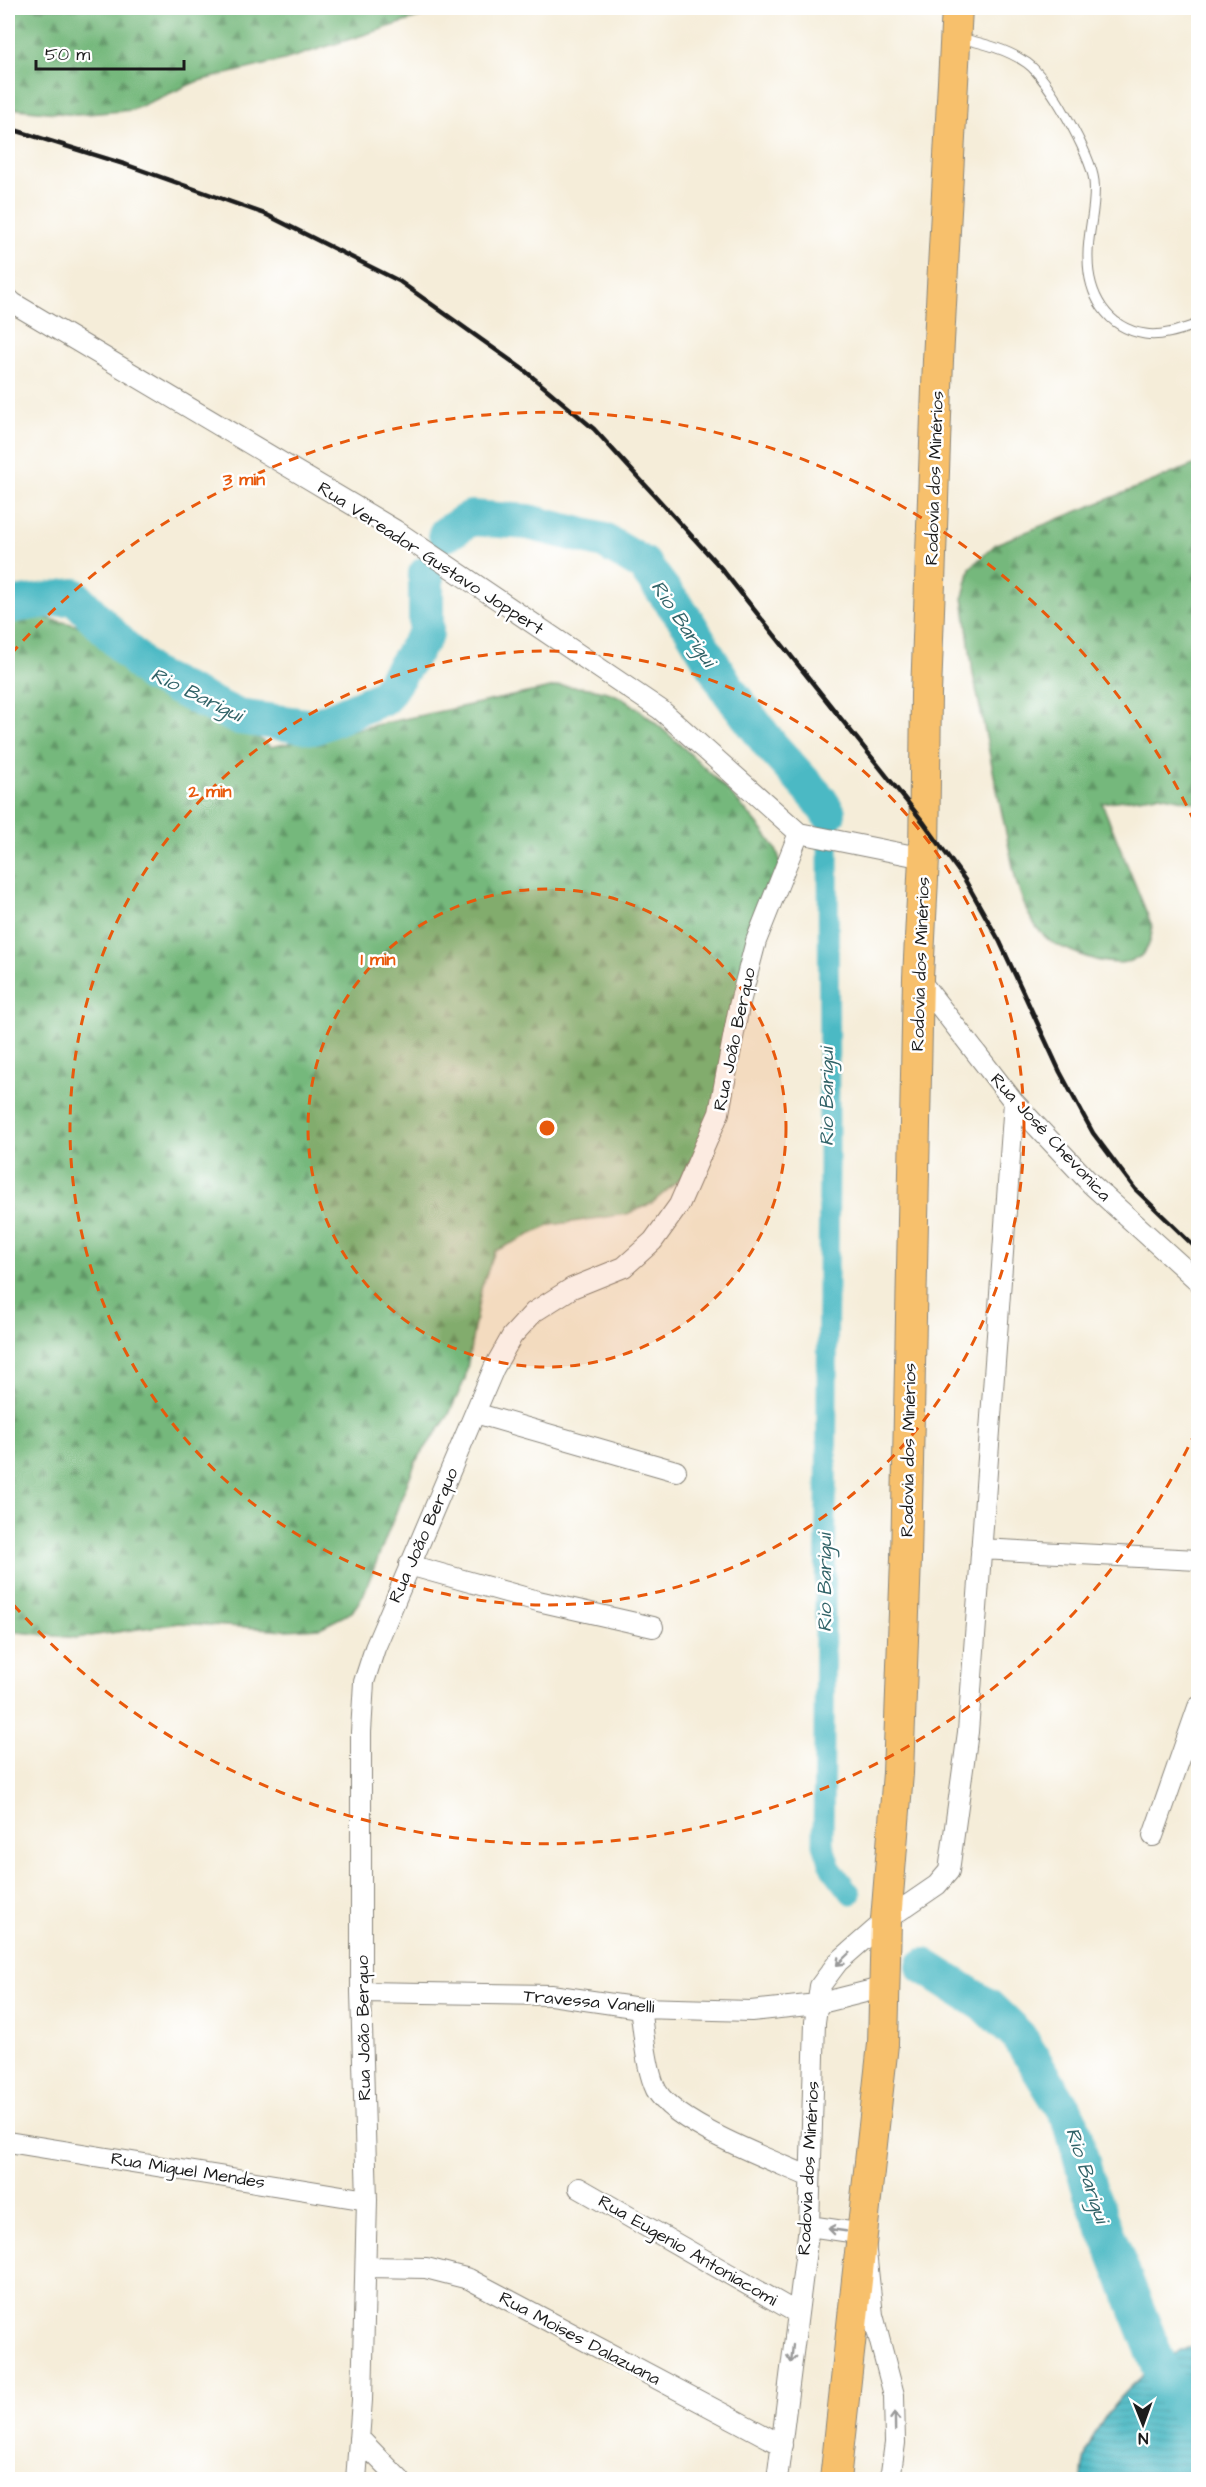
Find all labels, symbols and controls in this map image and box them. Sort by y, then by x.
scale bar [36,33,184,71]
text: 50 m [45,42,90,67]
street label: Rodovia dos Minérios [919,390,950,566]
text: 3 min [222,467,265,492]
street label: Rua Vereador Gustavo Joppert [313,476,549,641]
water label: Rio Barigui [643,575,724,675]
water label: Rio Barigui [146,661,250,731]
text: 2 min [187,779,232,804]
street label: Rodovia dos Minérios [905,876,936,1052]
text: 1 min [360,947,396,972]
street label: Rua João Berquo [707,965,762,1113]
water label: Rio Barigui [813,1045,842,1146]
street label: Rua José Chevonica [985,1068,1117,1207]
centre of rings [537,1118,557,1138]
street label: Rodovia dos Minérios [894,1363,923,1537]
street label: Rua João Berquo [382,1464,464,1607]
water label: Rio Barigui [811,1531,840,1632]
one-way arrow [835,1952,850,1966]
street label: Rua João Berquo [350,1955,377,2101]
street label: Travessa Vanelli [522,1983,656,2020]
street label: Rodovia dos Minérios [791,2080,826,2256]
water label: Rio Barigui [1058,2124,1117,2230]
street label: Rua Miguel Mendes [109,2146,267,2196]
street label: Rua Eugenio Antoniacomi [593,2189,782,2313]
one-way arrow [827,2225,847,2236]
street label: Rua Moises Dalazuana [495,2285,665,2392]
one-way arrow [786,2343,797,2363]
north arrow [1113,2394,1173,2454]
one-way arrow [889,2412,901,2432]
text: N [1138,2427,1148,2449]

